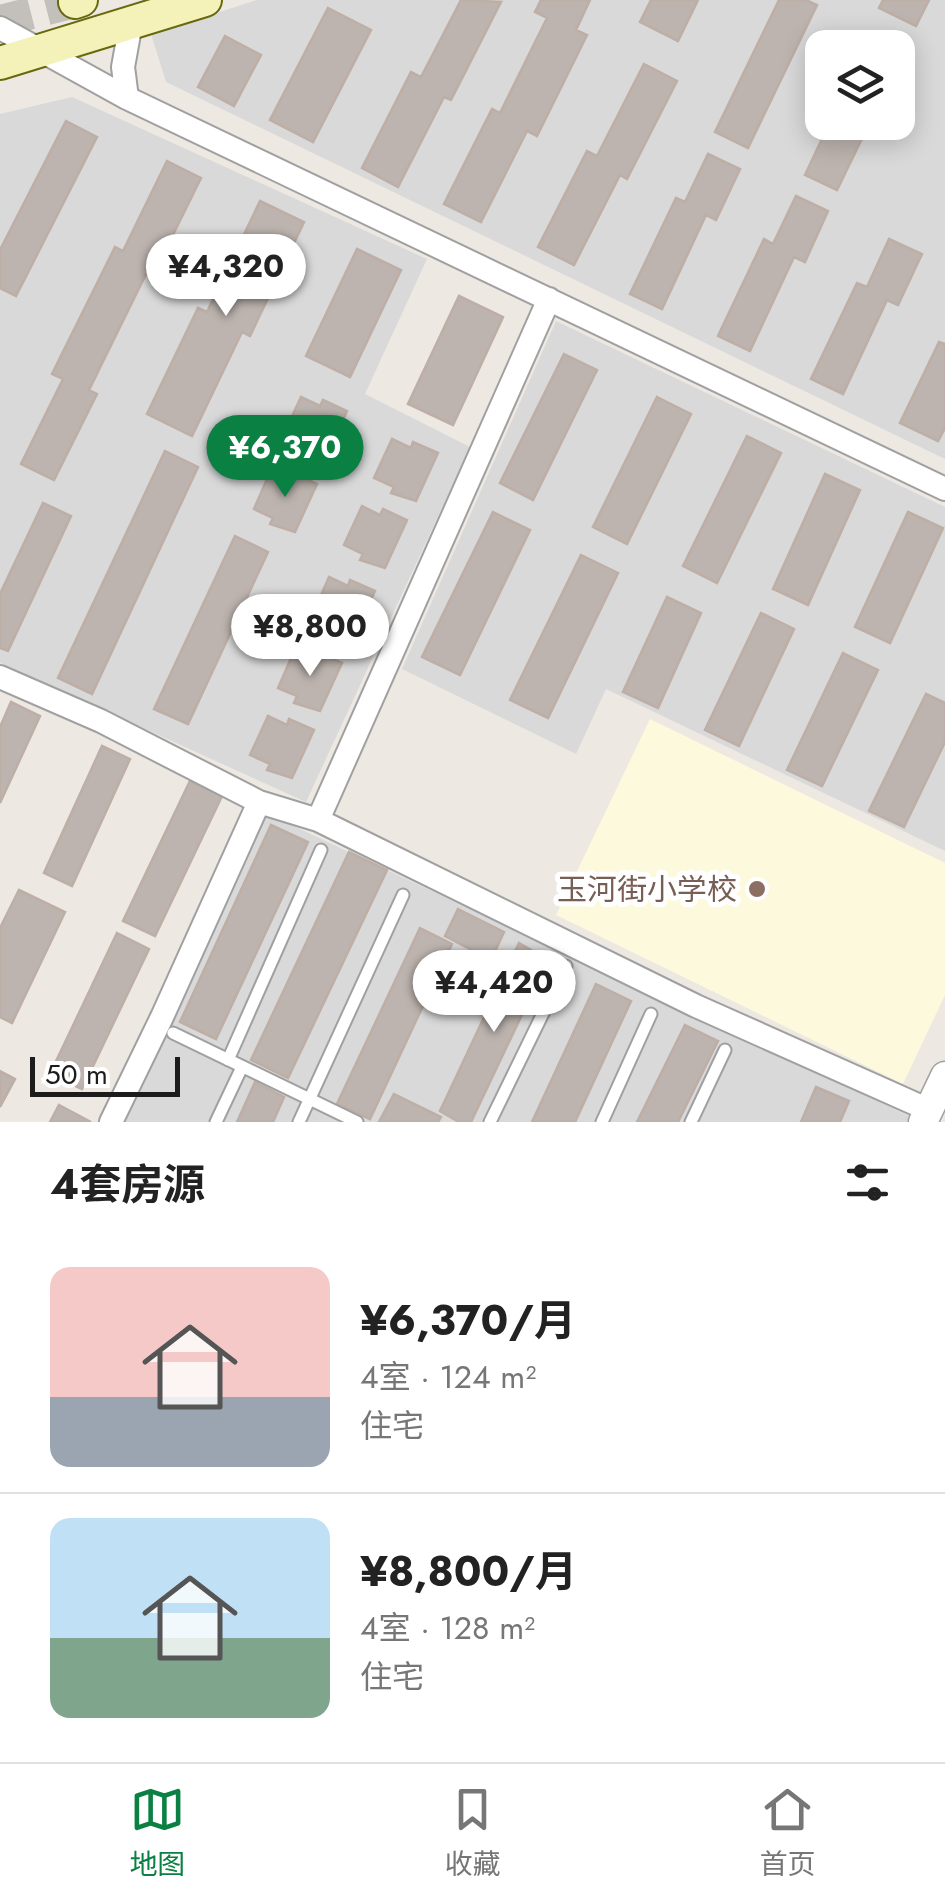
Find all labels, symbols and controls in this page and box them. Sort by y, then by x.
map controls [805,30,915,140]
button: layers [805,30,915,140]
pin: ¥4,320 [145,234,307,319]
text: ¥4,320 [168,243,284,289]
pin: ¥6,370 [204,415,366,500]
text: ¥6,370 [228,424,342,470]
pin: ¥8,800 [229,594,391,679]
text: ¥8,800 [253,603,367,649]
place label: 玉河街小学校 [557,868,737,911]
marker: 玉河街小学校 [746,878,768,900]
pin: ¥4,420 [413,950,575,1035]
text: ¥4,420 [435,959,553,1005]
scale bar [30,1052,180,1096]
text: 50 m [45,1054,108,1095]
text: 4套房源 [50,1154,205,1215]
icon: filters [840,1155,895,1210]
text: ¥6,370/月 [360,1290,576,1351]
icon: home [130,1307,250,1427]
text: 4室 · 124 m² [360,1354,536,1400]
text: 住宅 [360,1403,424,1449]
text: ¥8,800/月 [360,1541,577,1602]
icon: home [130,1558,250,1678]
text: 4室 · 128 m² [360,1605,535,1651]
text: 住宅 [360,1654,424,1700]
tab: 地图 [129,1782,186,1885]
tab: 收藏 [444,1782,501,1885]
tab: 首页 [759,1782,816,1885]

